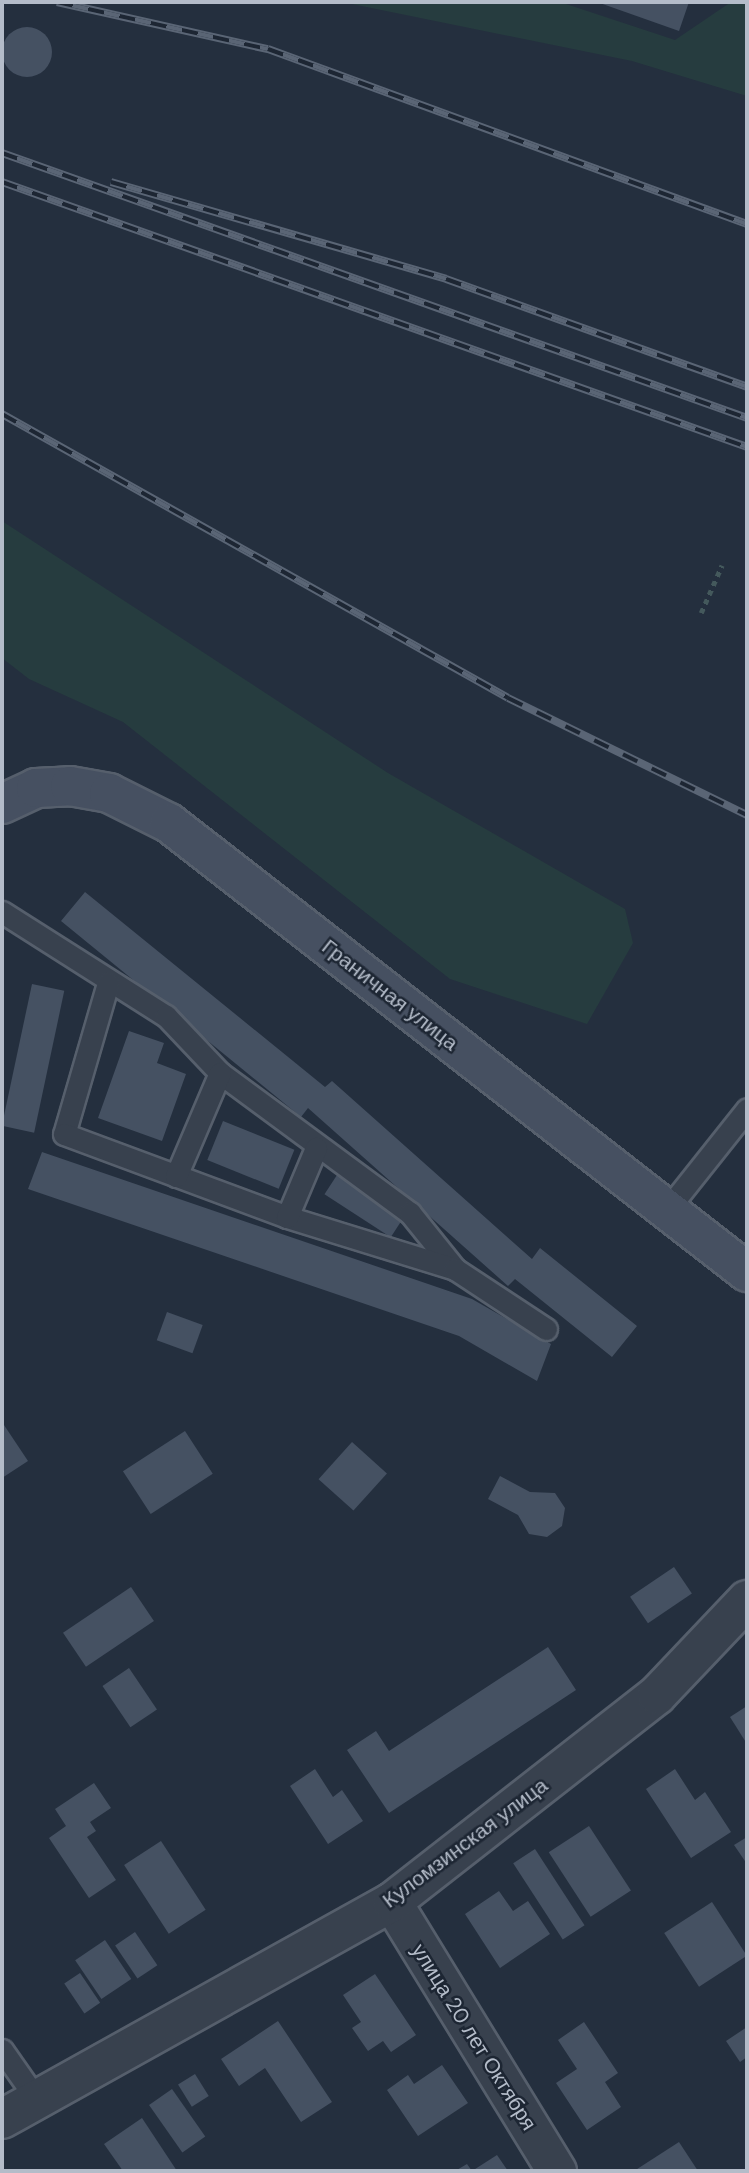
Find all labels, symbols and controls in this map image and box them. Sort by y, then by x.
street label: Граничная улица [317,934,463,1056]
street label: Куломзинская улица [378,1773,552,1913]
street label: улица 20 лет Октября [406,1939,542,2135]

